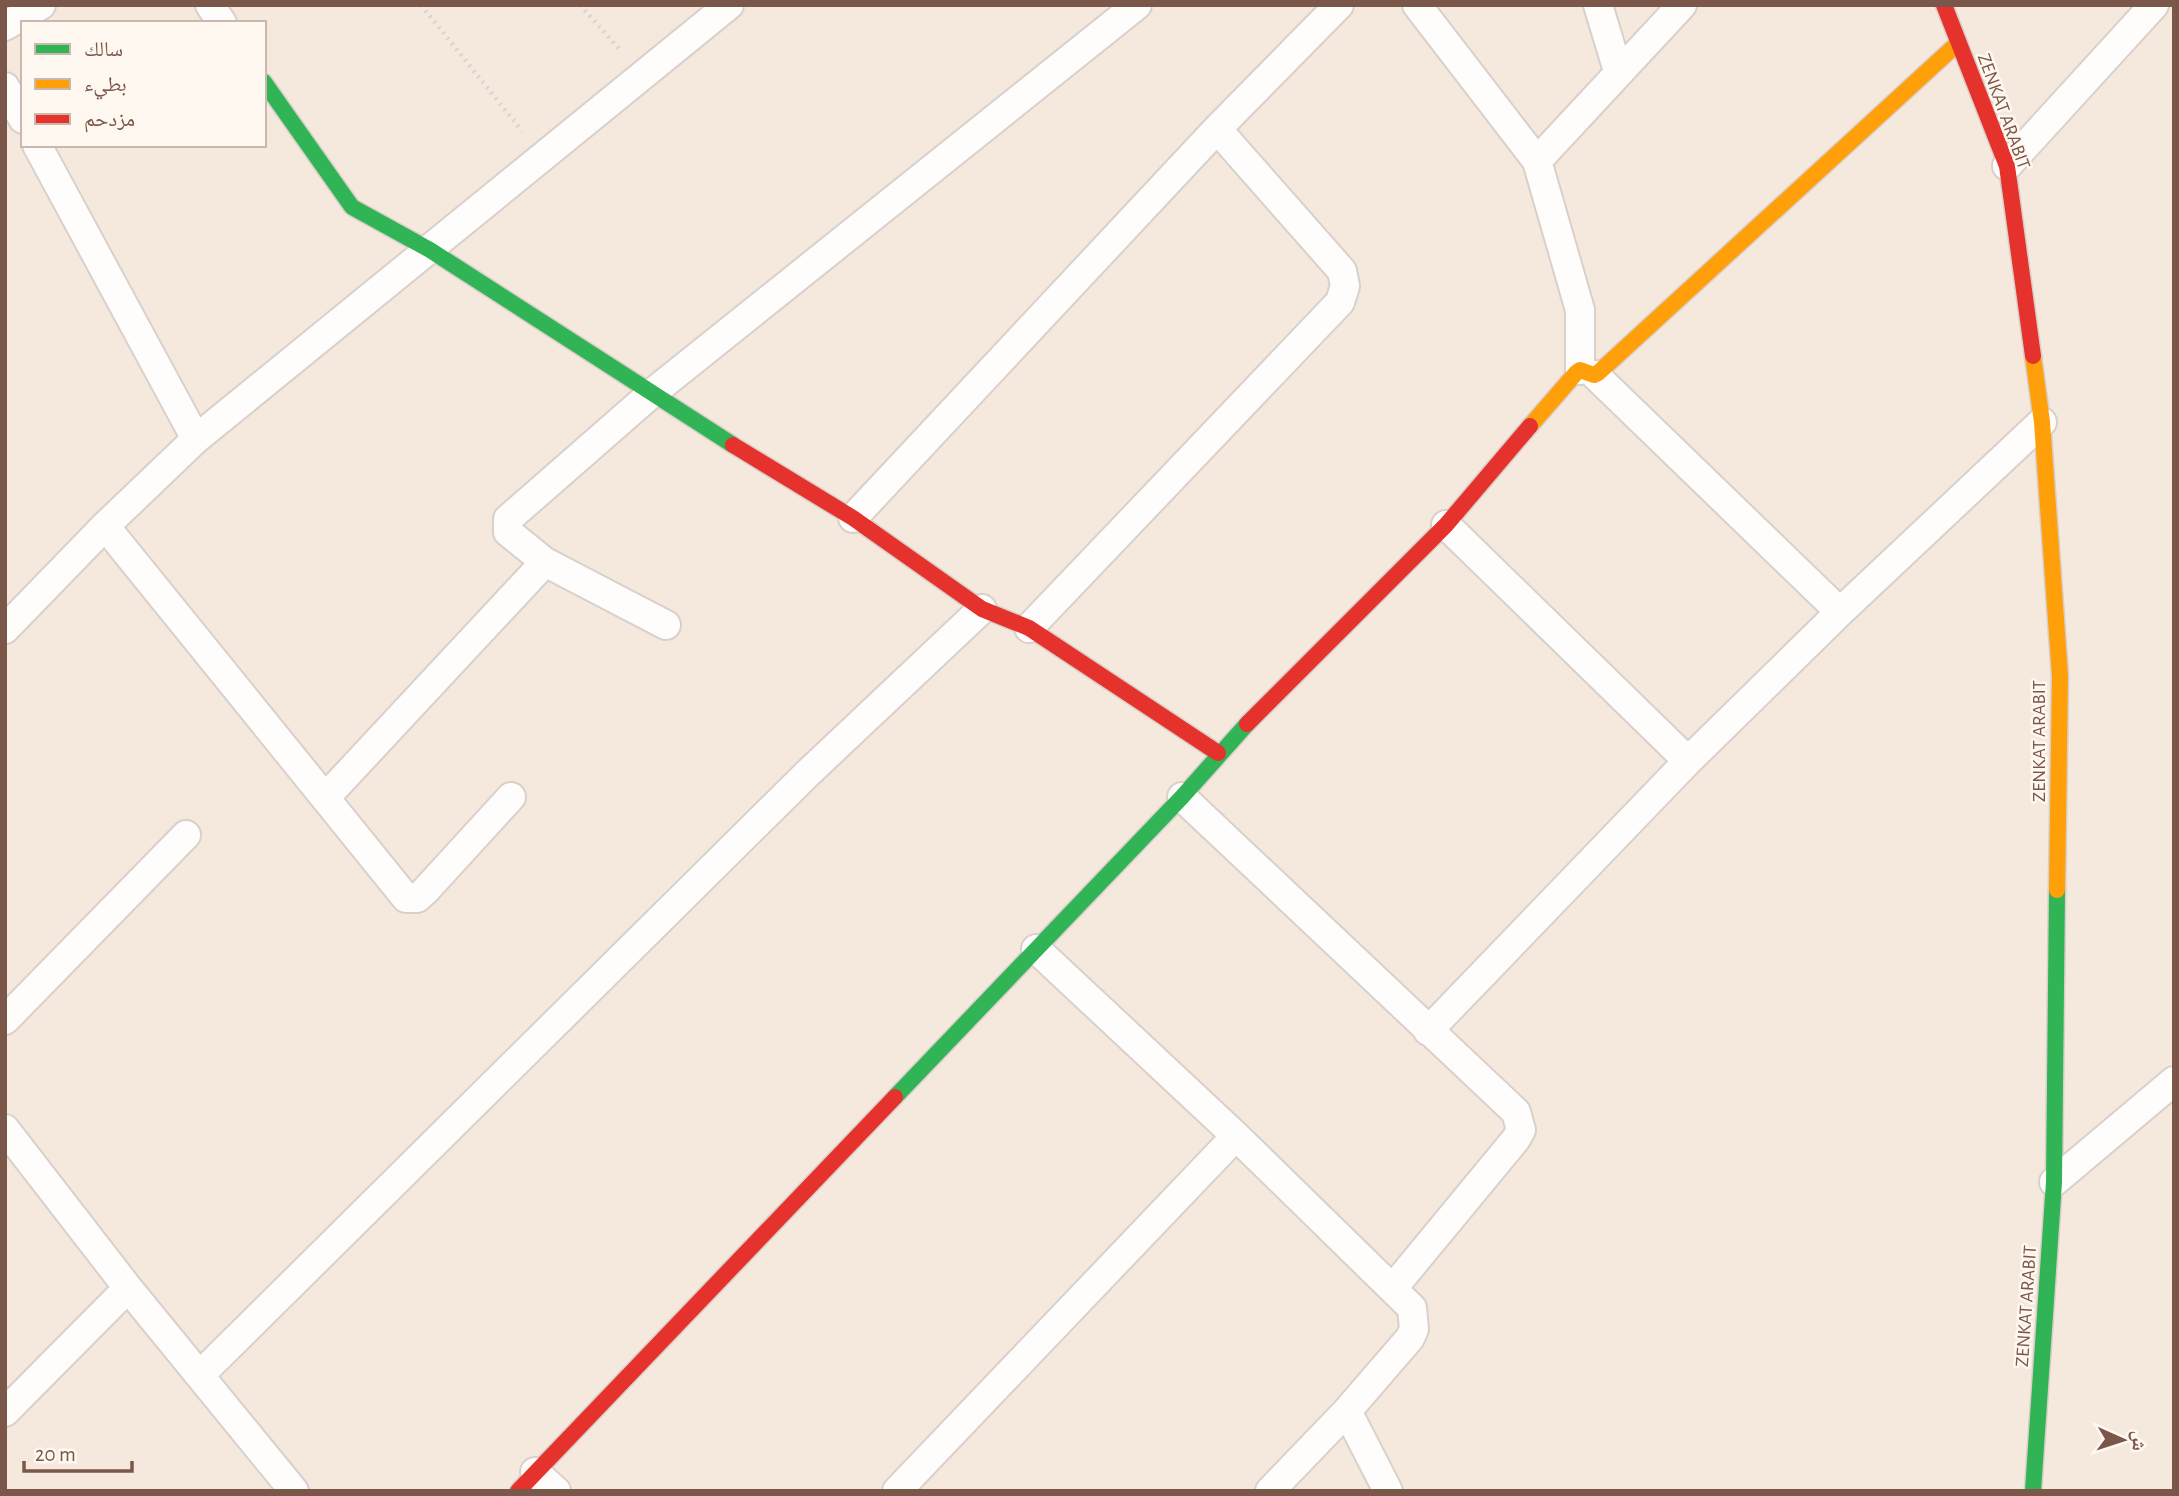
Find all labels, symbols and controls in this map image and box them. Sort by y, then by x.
legend [21,21,266,147]
text: سالك [84,39,123,60]
street label: ZENKAT ARABIT [1974,51,2033,172]
text: بطيء [84,74,127,100]
text: مزدحم [84,109,135,133]
street label: ZENKAT ARABIT [2030,680,2049,802]
street label: ZENKAT ARABIT [2013,1245,2040,1368]
north arrow [2088,1405,2158,1475]
scale bar [24,1430,133,1474]
text: ش [2127,1430,2148,1451]
text: 20 m [35,1444,76,1465]

